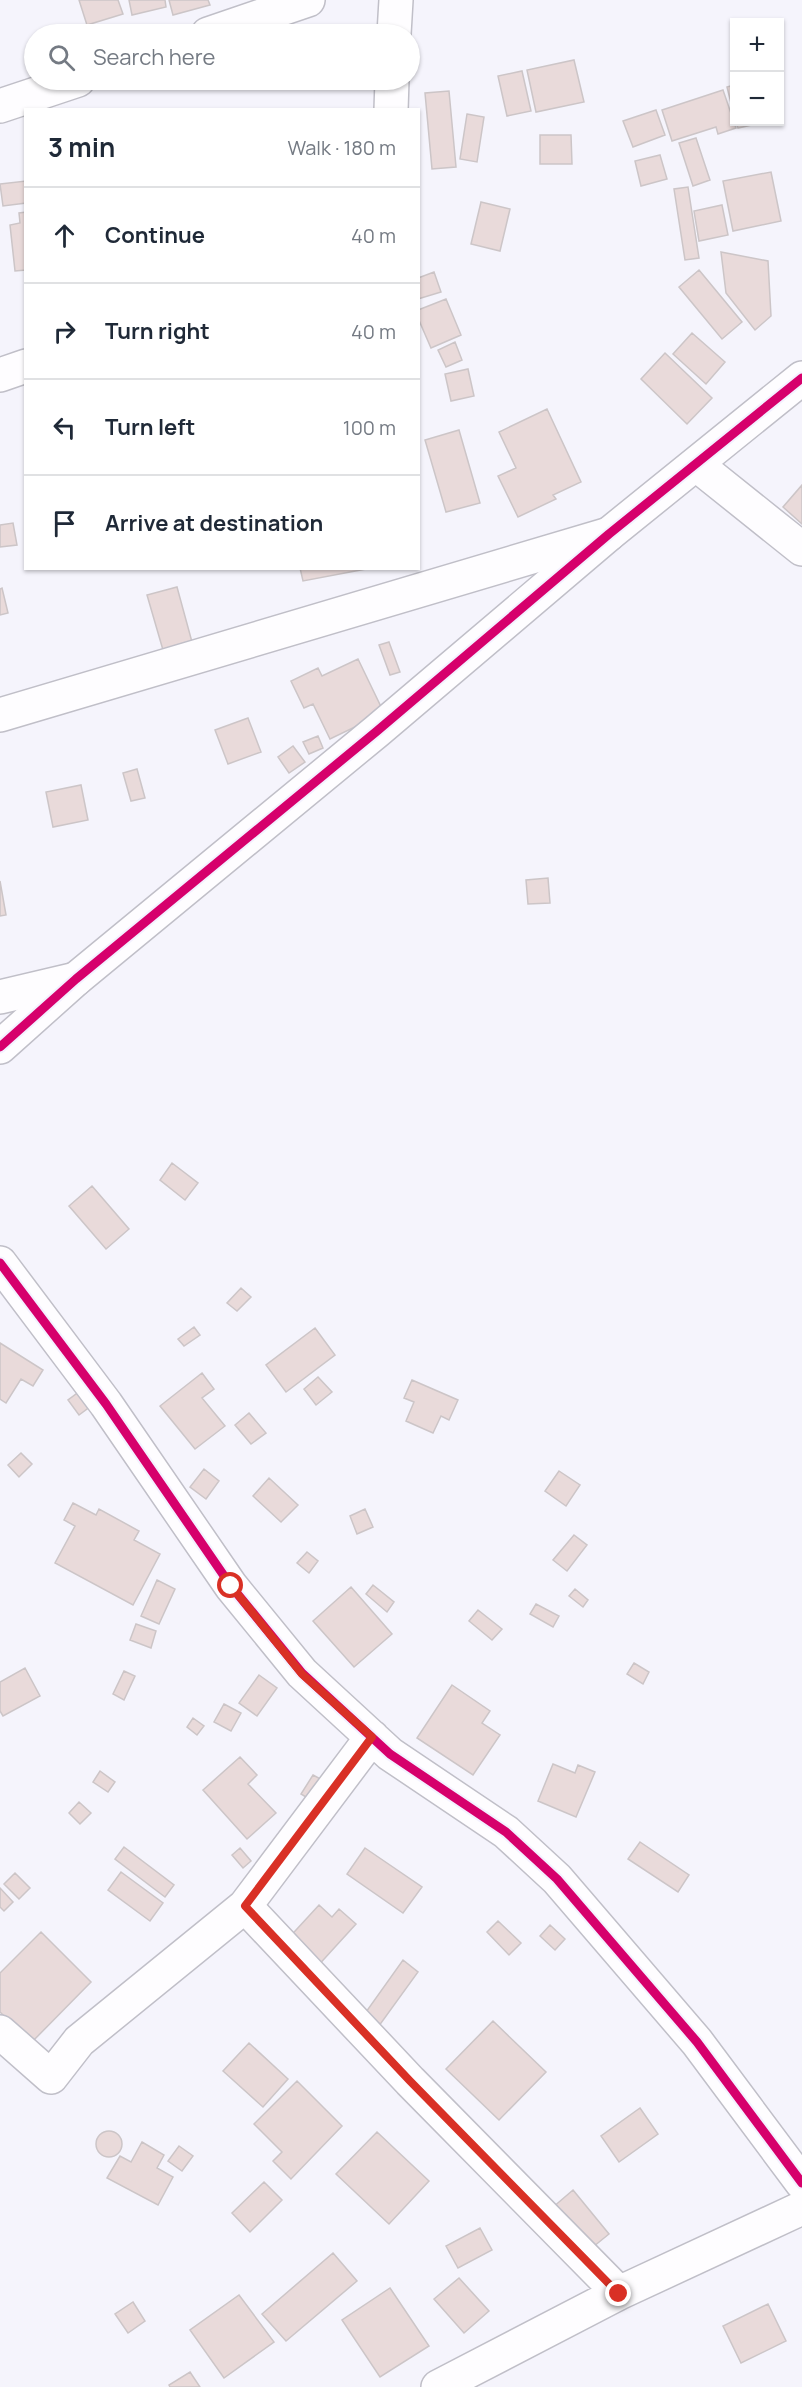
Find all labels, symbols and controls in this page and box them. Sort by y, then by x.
map controls [730,18,784,126]
button: + [730,18,784,72]
search box [24,24,420,90]
icon: search [45,41,78,74]
text: Search here [93,42,215,72]
button: − [730,72,784,126]
text: 3 min [48,129,115,165]
text: Walk · 180 m [287,134,396,161]
icon: ahead [48,219,81,252]
text: Continue [105,220,205,250]
text: 40 m [351,222,396,249]
icon: right [48,315,81,348]
text: Turn right [105,316,210,346]
text: 40 m [351,318,396,345]
icon: left [48,411,81,444]
text: Turn left [105,412,195,442]
text: 100 m [343,414,396,441]
icon: arrive [48,507,81,540]
text: Arrive at destination [105,508,323,538]
route start [217,1572,243,1598]
route end [605,2280,631,2306]

